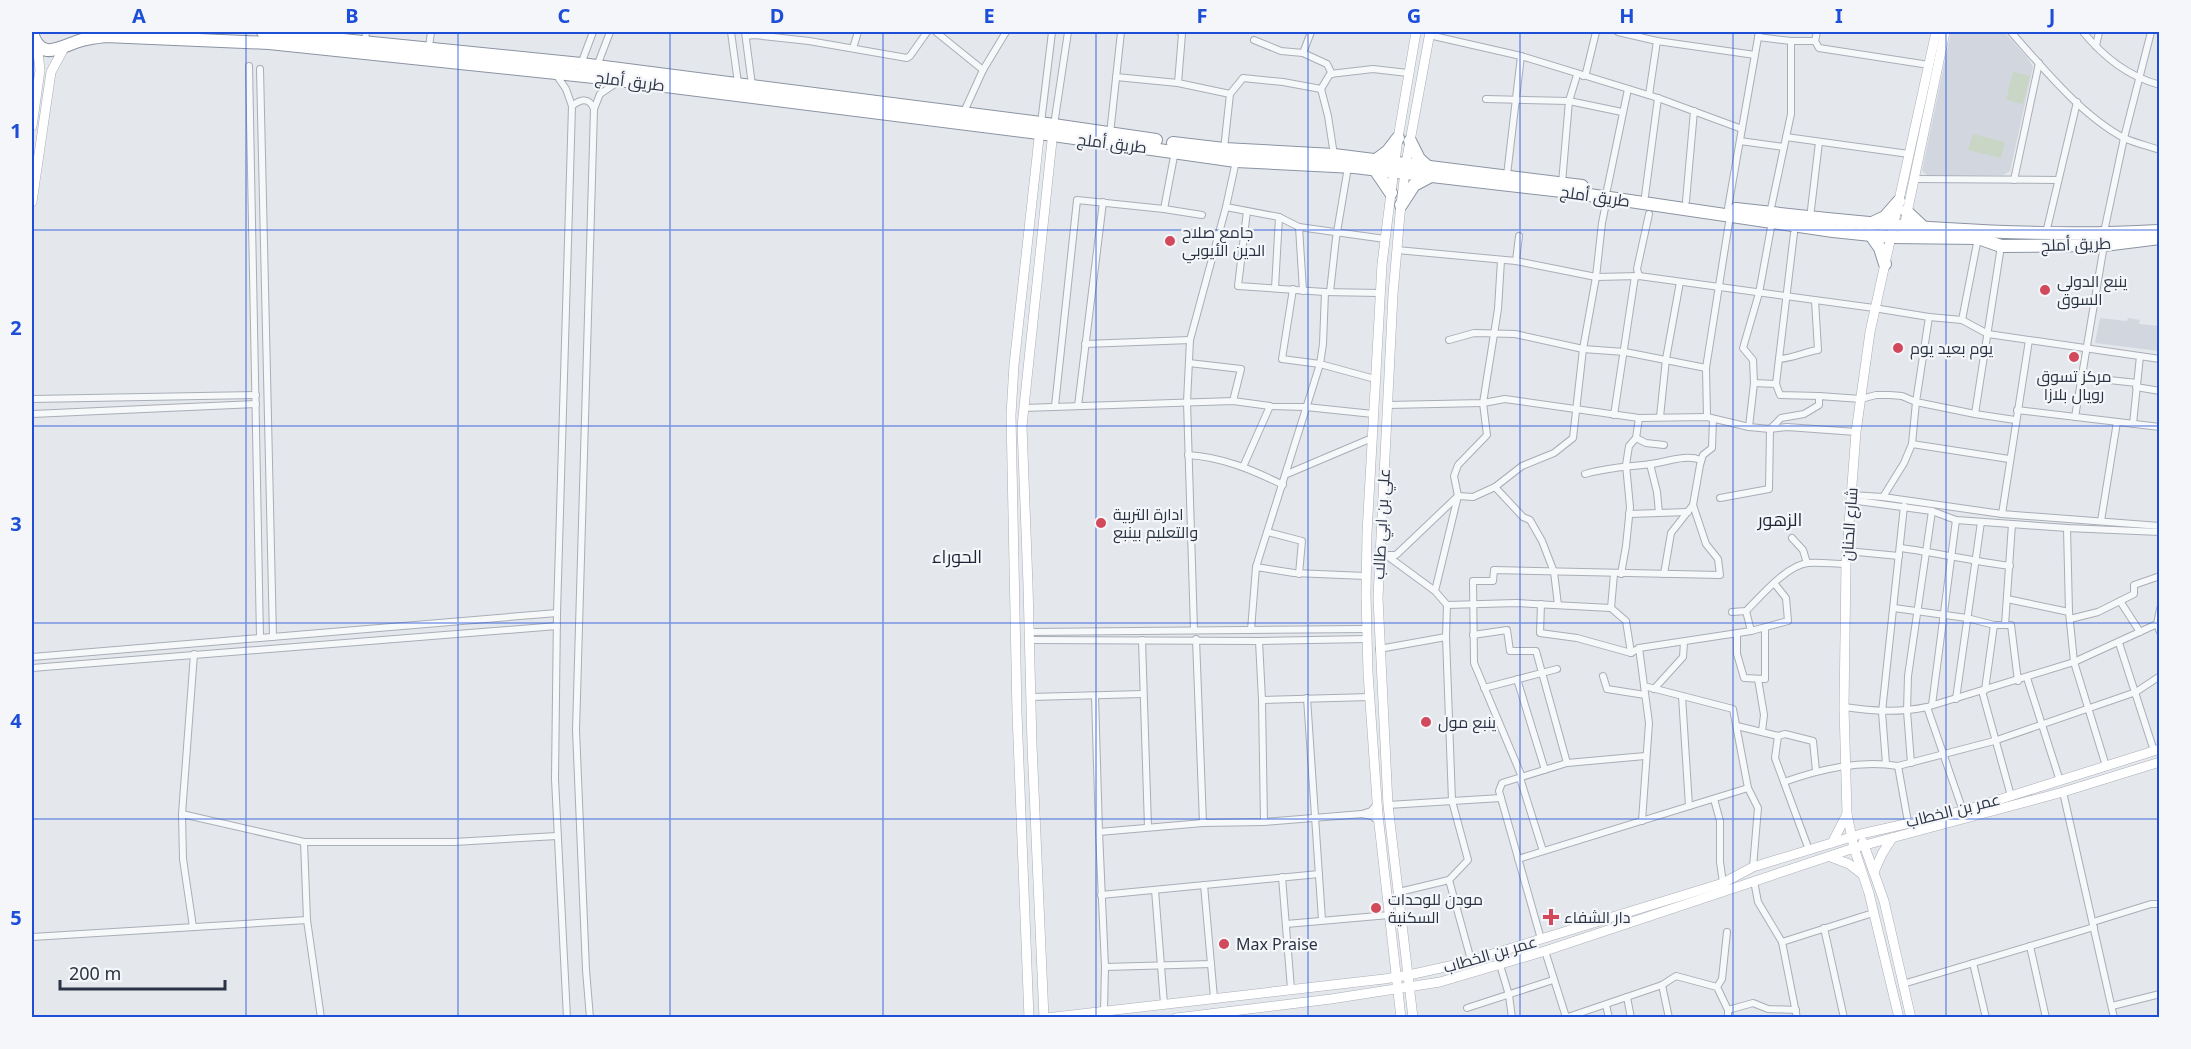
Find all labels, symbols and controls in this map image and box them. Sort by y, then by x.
text: A [132,2,146,29]
text: B [345,2,359,29]
text: C [558,2,571,29]
text: D [770,2,784,29]
text: E [983,2,995,29]
text: F [1197,2,1207,29]
text: G [1407,2,1421,29]
text: H [1619,2,1635,29]
text: I [1835,2,1843,29]
text: J [2047,2,2055,29]
street label: طريق أملج [594,66,666,97]
text: 1 [10,117,22,144]
street label: طريق أملج [1076,128,1148,159]
street label: طريق أملج [1559,180,1631,213]
place label: جامع صلاح الدين الأيوبي [1182,221,1265,264]
street label: طريق أملج [2041,232,2112,257]
marker: جامع صلاح الدين الأيوبي [1163,234,1177,248]
place label: ينبع الدولى السوق [2057,270,2128,310]
marker: ينبع الدولى السوق [2038,283,2052,297]
text: 2 [10,314,22,341]
place label: يوم بعيد يوم [1910,337,1994,360]
marker: يوم بعيد يوم [1891,341,1905,355]
marker: مركز تسوق رويال بلازا [2067,350,2081,364]
place label: مركز تسوق رويال بلازا [2036,365,2112,405]
street label: علي بن ابي طالب [1367,468,1398,580]
street label: شارع الحنان [1835,487,1864,562]
place label: ادارة التربية والتعليم بينبع [1113,503,1198,544]
district label: الزهور [1757,507,1802,531]
text: 3 [10,510,22,537]
marker: ادارة التربية والتعليم بينبع [1094,516,1108,530]
district label: الحوراء [932,544,982,568]
text: 4 [10,707,22,734]
place label: ينبع مول [1438,711,1497,734]
marker: ينبع مول [1419,715,1433,729]
street label: عمر بن الخطاب [1903,788,2003,832]
place label: مودن للوحدات السكنية [1388,888,1483,928]
marker: مودن للوحدات السكنية [1369,901,1383,915]
text: 5 [10,904,22,931]
place label: دار الشفاء [1564,906,1631,928]
marker: دار الشفاء [1542,908,1560,926]
street label: عمر بن الخطاب [1441,930,1539,978]
place label: Max Praise [1236,933,1318,955]
marker: Max Praise [1217,937,1231,951]
scale bar [60,953,225,991]
text: 200 m [69,961,121,985]

